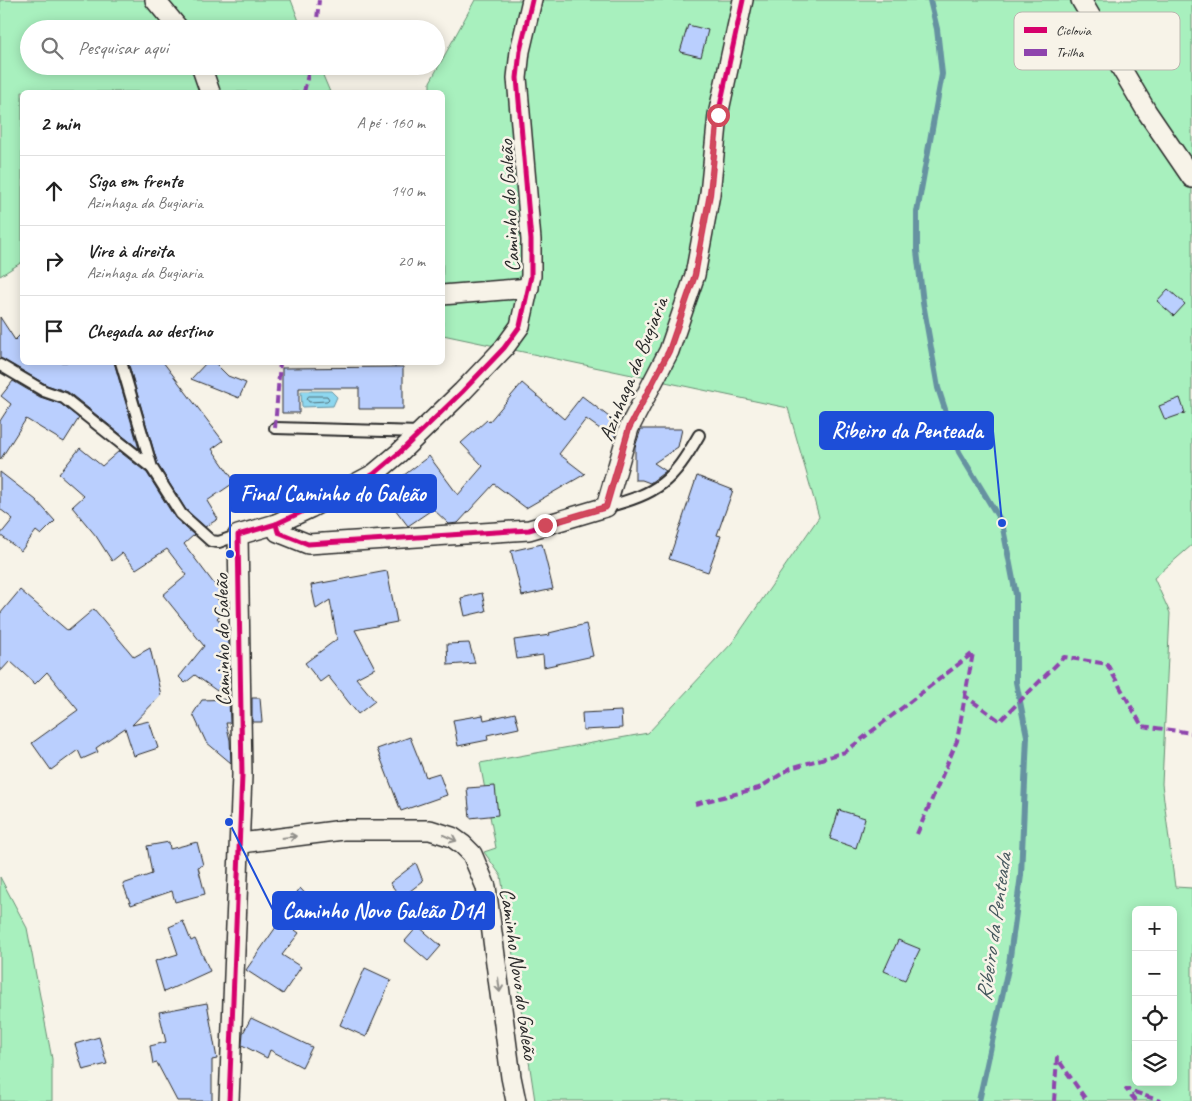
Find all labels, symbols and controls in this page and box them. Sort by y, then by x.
legend [1014,12,1180,70]
search box [20,20,445,75]
text: Ciclovia [1056,22,1092,39]
icon: search [38,34,66,62]
text: Pesquisar aqui [78,36,168,60]
text: Trilha [1056,44,1085,61]
route start [707,104,730,127]
text: 2 min [40,110,80,136]
text: A pé · 160 m [357,113,425,133]
street label: Caminho do Galeão [492,138,525,273]
text: Siga em frente [87,169,183,193]
icon: ahead [40,177,68,205]
text: 140 m [391,181,425,201]
text: Azinhaga da Bugiaria [87,193,203,213]
text: Vire à direita [87,239,174,263]
icon: right [40,247,68,275]
text: 20 m [398,251,425,271]
text: Azinhaga da Bugiaria [87,263,203,283]
street label: Azinhaga da Bugiaria [592,291,674,444]
icon: arrive [40,317,68,345]
text: Chegada ao destino [87,319,213,343]
callout: Ribeiro da Penteada [820,412,993,449]
text: Ribeiro da Penteada [831,417,985,445]
callout: Final Caminho do Galeão [230,475,436,512]
text: Final Caminho do Galeão [240,480,428,508]
route end [534,514,557,537]
street label: Caminho do Galeão [208,572,236,707]
one-way arrow [281,832,297,842]
one-way arrow [442,833,457,843]
water label: Ribeiro da Penteada [970,849,1019,1003]
street label: Caminho Novo do Galeão [494,887,544,1063]
callout: Caminho Novo Galeão D1A [273,892,494,929]
text: Caminho Novo Galeão D1A [282,897,486,925]
map controls [1132,906,1177,1086]
button: + [1132,906,1177,951]
button: − [1132,951,1177,996]
one-way arrow [494,976,504,992]
button: locate [1132,996,1177,1041]
button: layers [1132,1041,1177,1086]

